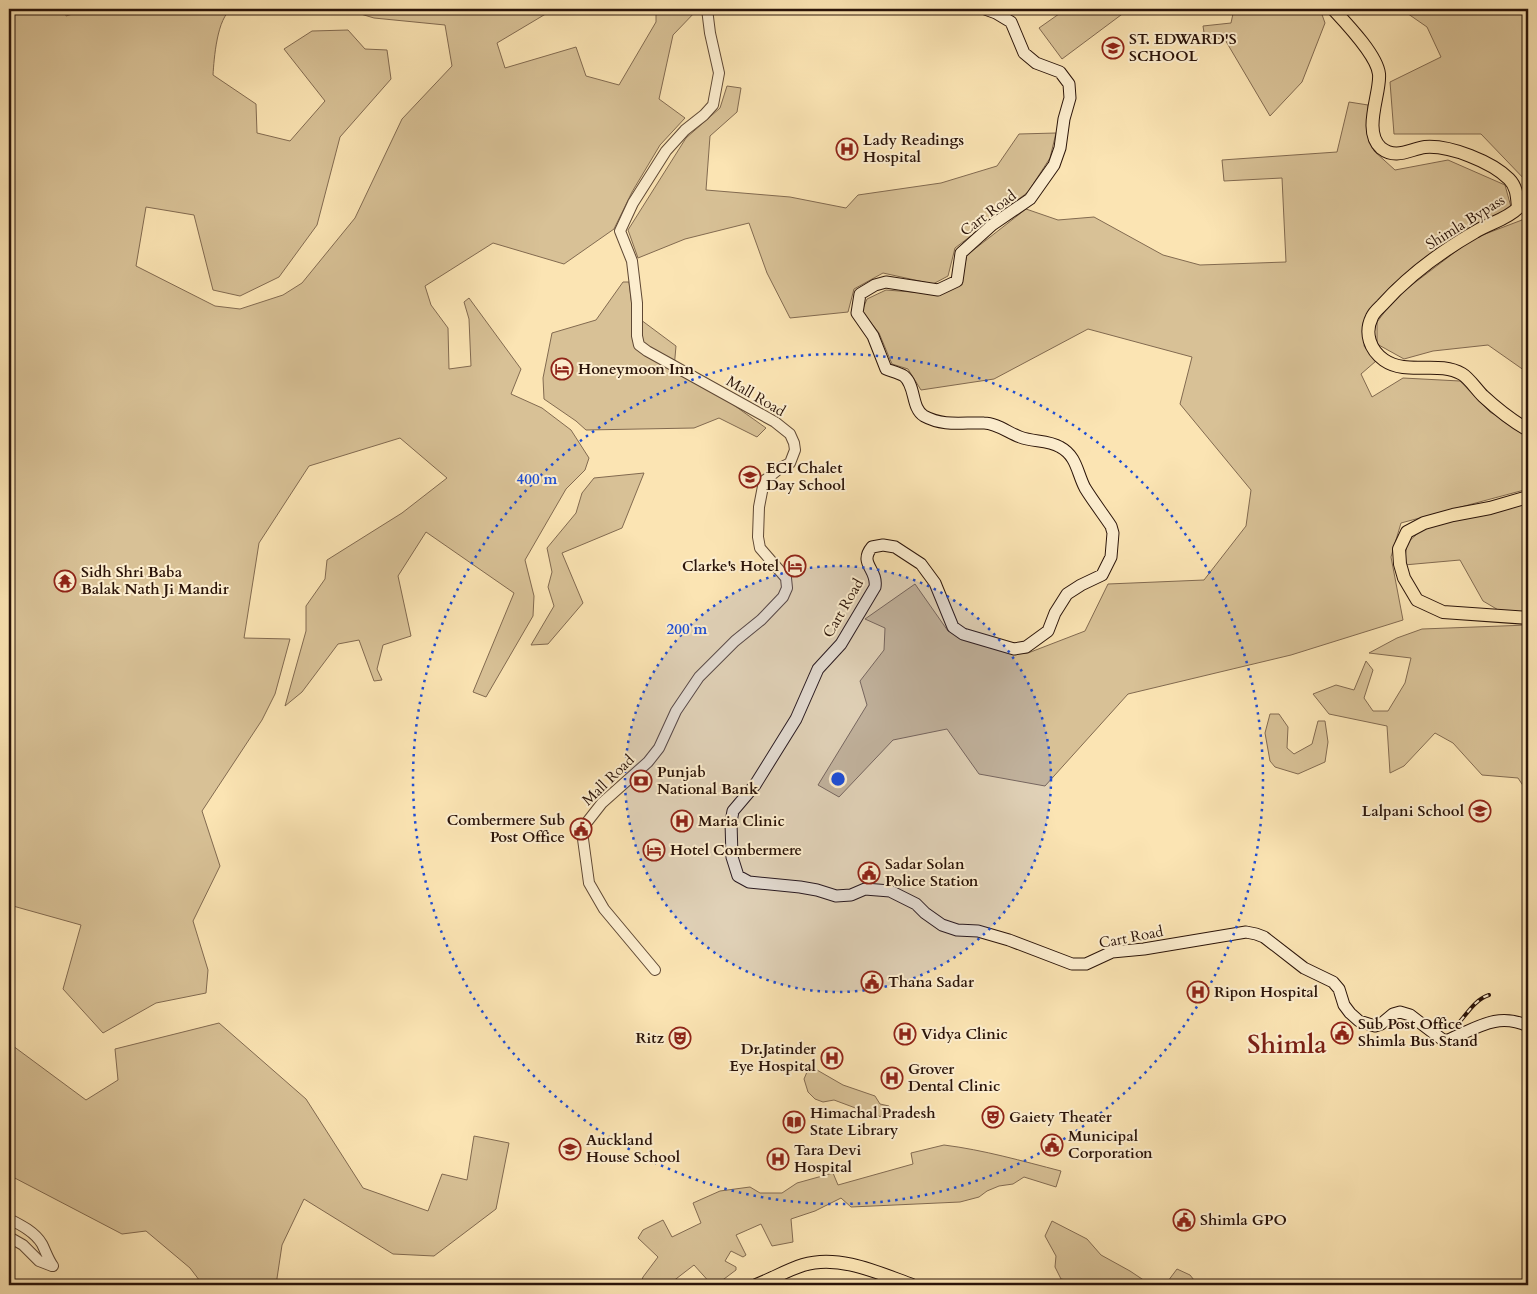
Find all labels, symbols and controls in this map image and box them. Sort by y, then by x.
place label: ST. EDWARD'S SCHOOL [1129,29,1237,66]
school or university icon: ST. EDWARD'S SCHOOL [1101,36,1125,60]
place label: Lady Readings Hospital [863,130,964,167]
hospital icon: Lady Readings Hospital [835,137,859,161]
street label: Cart Road [956,185,1020,241]
street label: Shimla Bypass [1422,190,1508,254]
hotel icon: Honeymoon Inn [550,357,574,381]
place label: Honeymoon Inn [578,359,694,379]
street label: Mall Road [723,371,789,421]
place label: ECI Chalet Day School [766,458,846,495]
school or university icon: ECI Chalet Day School [738,465,762,489]
text: 400 m [517,469,558,489]
hotel icon: Clarke's Hotel [783,554,807,578]
place label: Clarke's Hotel [682,556,780,576]
place label: Sidh Shri Baba Balak Nath Ji Mandir [81,562,230,599]
temple icon: Sidh Shri Baba Balak Nath Ji Mandir [53,569,77,593]
street label: Cart Road [818,575,868,641]
text: 200 m [667,619,708,639]
street label: Mall Road [578,750,638,810]
place label: Punjab National Bank [657,762,759,799]
bank icon: Punjab National Bank [629,769,653,793]
centre of rings [829,770,847,788]
school or university icon: Lalpani School [1468,799,1492,823]
place label: Lalpani School [1362,801,1465,821]
hospital icon: Maria Clinic [670,809,694,833]
place label: Combermere Sub Post Office [447,810,565,847]
place label: Maria Clinic [698,811,785,831]
public building icon: Combermere Sub Post Office [569,817,593,841]
hotel icon: Hotel Combermere [642,838,666,862]
place label: Hotel Combermere [670,840,802,860]
place label: Sadar Solan Police Station [885,854,979,891]
public building icon: Sadar Solan Police Station [857,861,881,885]
street label: Cart Road [1097,921,1165,953]
public building icon: Thana Sadar [860,970,884,994]
place label: Thana Sadar [888,972,975,992]
hospital icon: Ripon Hospital [1186,980,1210,1004]
place label: Ripon Hospital [1214,982,1319,1002]
place label: Sub Post Office Shimla Bus Stand [1358,1014,1478,1051]
public building icon: Sub Post Office Shimla Bus Stand [1330,1021,1354,1045]
hospital icon: Vidya Clinic [893,1022,917,1046]
place label: Vidya Clinic [921,1024,1008,1044]
theatre icon: Ritz [668,1026,692,1050]
place label: Ritz [636,1028,665,1048]
district label: Shimla [1247,1028,1327,1062]
place label: Dr.Jatinder Eye Hospital [729,1039,817,1076]
hospital icon: Dr.Jatinder Eye Hospital [820,1046,844,1070]
place label: Grover Dental Clinic [908,1059,1000,1096]
hospital icon: Grover Dental Clinic [880,1066,904,1090]
place label: Himachal Pradesh State Library [810,1103,936,1140]
theatre icon: Gaiety Theater [981,1105,1005,1129]
place label: Gaiety Theater [1009,1107,1113,1127]
library icon: Himachal Pradesh State Library [782,1110,806,1134]
place label: Municipal Corporation [1068,1126,1153,1163]
place label: Auckland House School [586,1130,681,1167]
public building icon: Municipal Corporation [1040,1133,1064,1157]
school or university icon: Auckland House School [558,1137,582,1161]
place label: Tara Devi Hospital [794,1140,861,1177]
hospital icon: Tara Devi Hospital [766,1147,790,1171]
public building icon: Shimla GPO [1172,1208,1196,1232]
place label: Shimla GPO [1200,1210,1287,1230]

